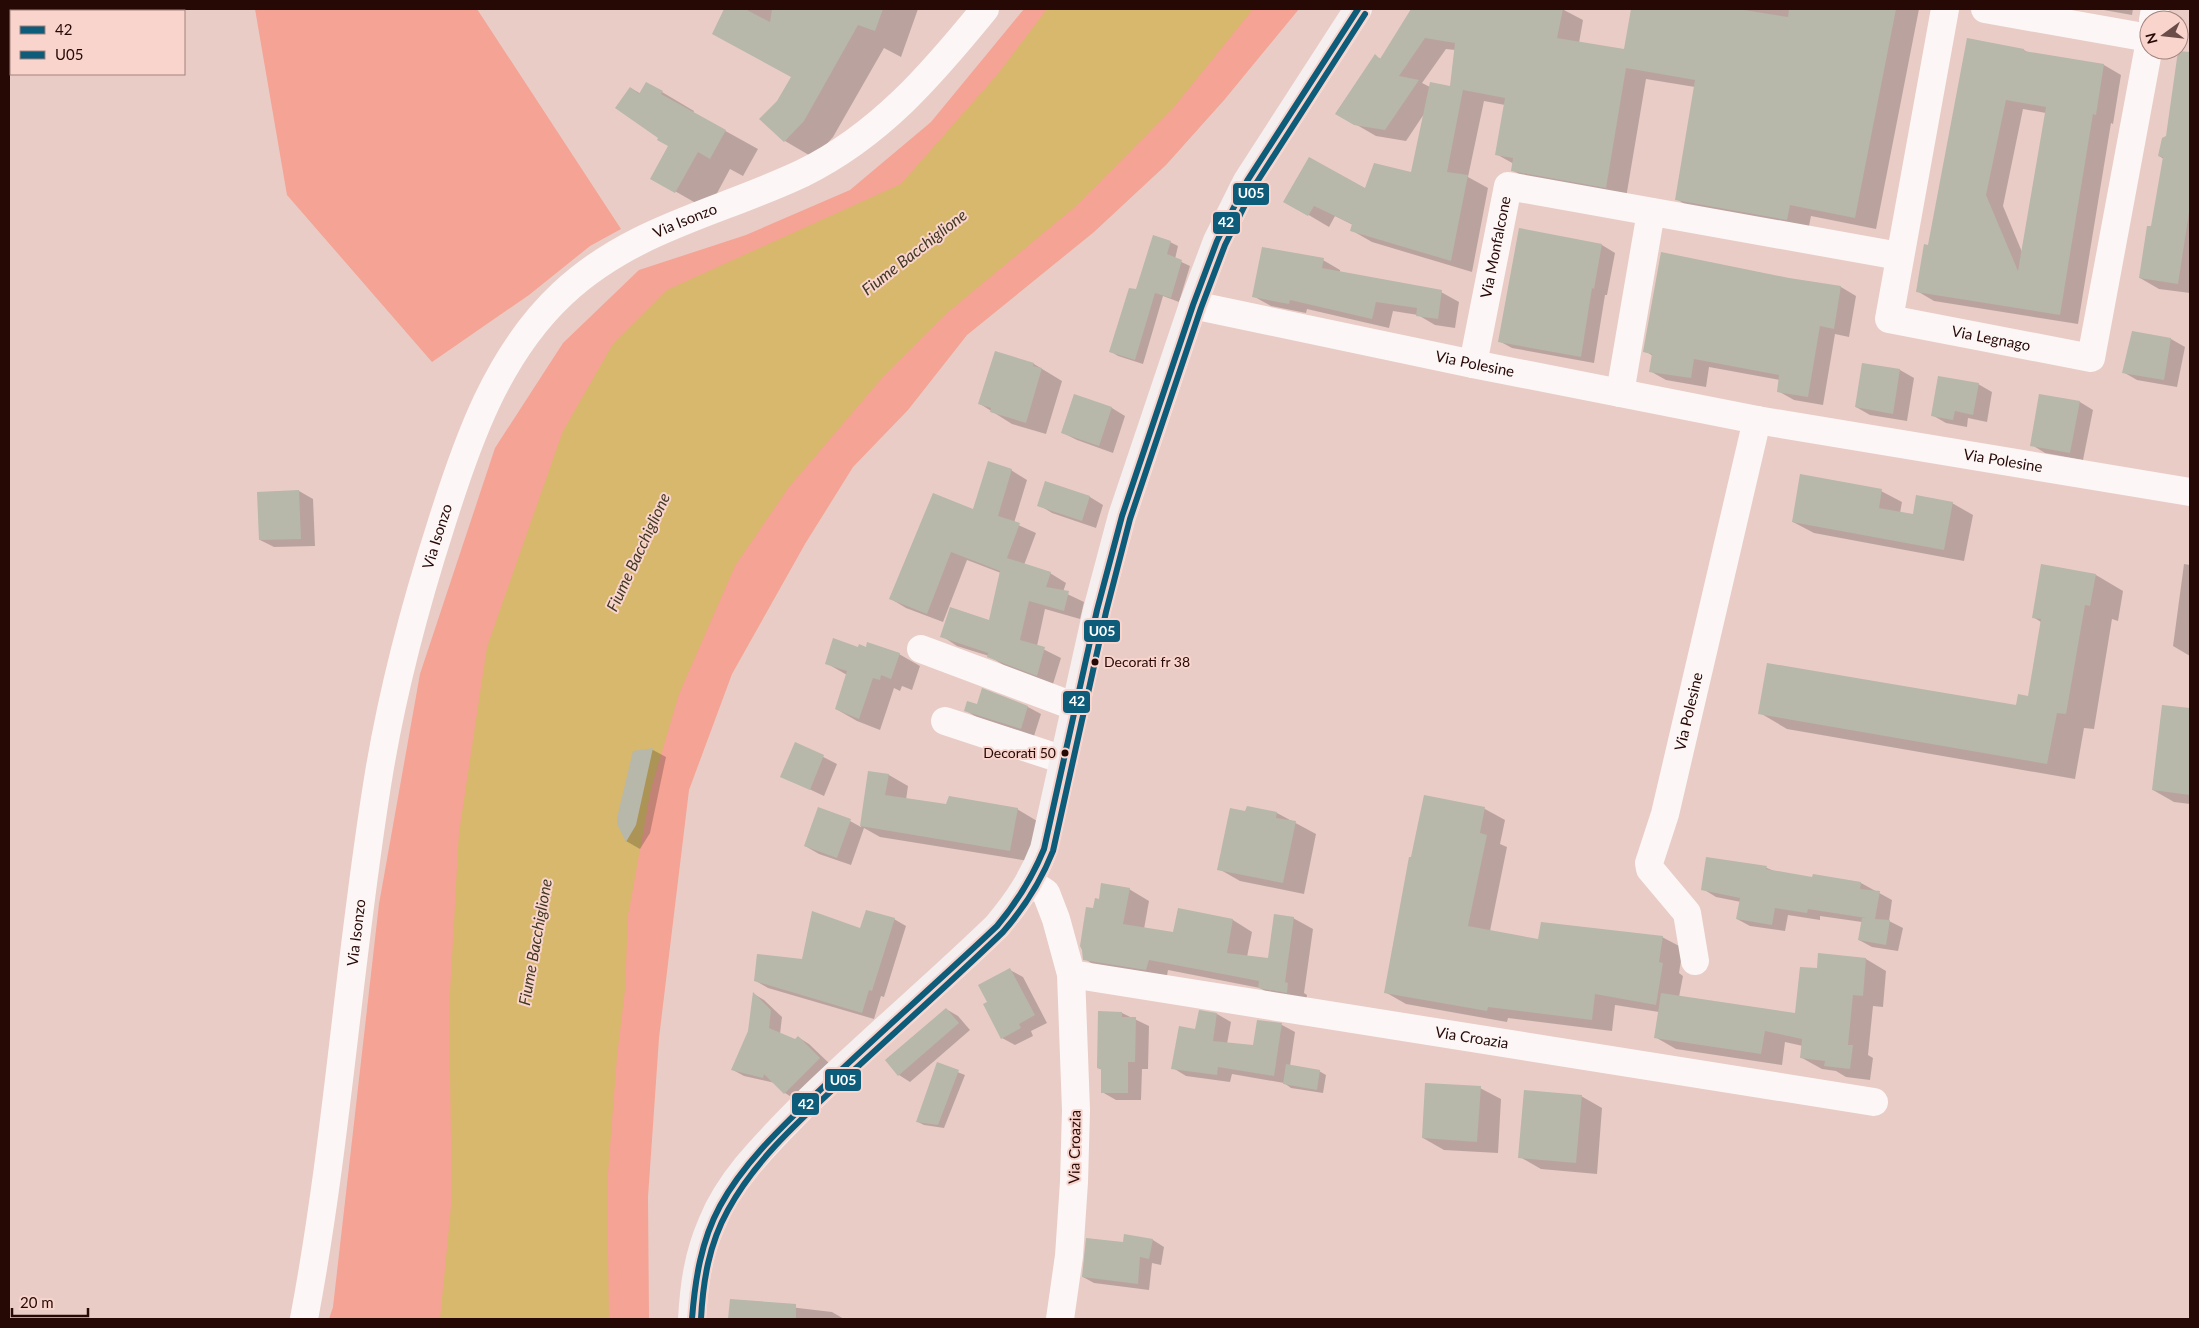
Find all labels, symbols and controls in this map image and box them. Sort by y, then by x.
legend [10,10,185,75]
north arrow [2139,10,2189,60]
text: 42 [55,20,72,38]
text: N [2141,31,2161,46]
text: U05 [55,45,83,63]
line badge: U05 [1232,182,1270,206]
text: U05 [1238,184,1264,201]
street label: Via Monfalcone [1476,194,1514,300]
street label: Via Isonzo [650,199,719,241]
water label: Fiume Bacchiglione [857,204,970,299]
line badge: 42 [1212,211,1241,235]
text: 42 [1218,213,1234,230]
street label: Via Legnago [1950,321,2032,354]
street label: Via Polesine [1434,346,1516,380]
street label: Via Polesine [1962,444,2044,475]
water label: Fiume Bacchiglione [602,489,673,614]
street label: Via Isonzo [418,501,455,571]
line badge: U05 [1083,619,1121,643]
text: U05 [1089,622,1115,639]
place label: Decorati fr 38 [1104,653,1190,670]
marker: Decorati fr 38 [1090,657,1100,667]
street label: Via Polesine [1670,670,1706,752]
line badge: 42 [1062,690,1091,714]
text: 42 [1069,692,1085,709]
place label: Decorati 50 [983,744,1056,761]
marker: Decorati 50 [1060,748,1070,758]
water label: Fiume Bacchiglione [514,877,555,1007]
street label: Via Isonzo [343,898,369,967]
street label: Via Croazia [1434,1022,1510,1052]
line badge: U05 [824,1068,862,1092]
text: U05 [830,1071,856,1088]
line badge: 42 [791,1092,820,1116]
text: 42 [798,1095,814,1112]
street label: Via Croazia [1064,1110,1084,1184]
scale bar [12,1286,89,1318]
text: 20 m [20,1293,54,1311]

